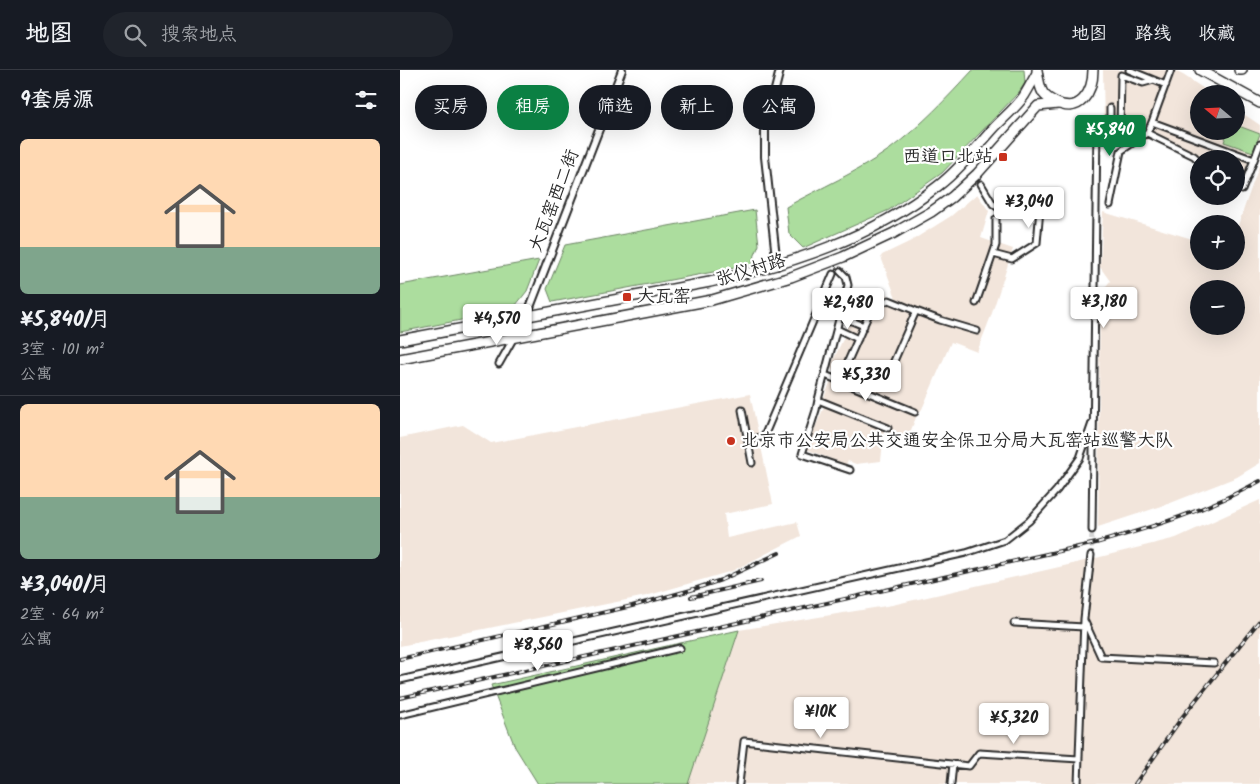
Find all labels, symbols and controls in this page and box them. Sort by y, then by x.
search box [103,12,453,57]
text: 地图 [25,15,73,54]
text: 搜索地点 [161,20,237,50]
text: 地图 [1071,20,1107,49]
text: 路线 [1135,20,1171,49]
text: 收藏 [1199,20,1235,49]
icon: search [121,21,149,49]
text: 9套房源 [20,84,94,117]
chip: 买房 [415,85,487,130]
chip: 租房 [497,85,569,130]
chip: 筛选 [579,85,651,130]
chip: 新上 [661,85,733,130]
chip: 公寓 [743,85,815,130]
north arrow [1190,85,1245,140]
map controls [1190,85,1245,335]
icon: filters [352,86,380,114]
pin: ¥5,840 [1069,114,1151,157]
text: ¥5,840 [1086,118,1134,143]
place label: 西道口北站 [903,143,993,172]
street label: 大瓦窑西二街 [522,145,588,257]
button: locate [1190,150,1245,205]
marker: 西道口北站 [997,151,1009,163]
icon: home [155,171,245,261]
pin: ¥3,040 [988,186,1070,229]
text: ¥3,040 [1005,190,1053,215]
button: + [1190,215,1245,270]
street label: 张仪村路 [712,247,790,295]
button: − [1190,280,1245,335]
place label: 大瓦窑 [637,283,691,312]
pin: ¥3,180 [1063,286,1145,329]
pin: ¥2,480 [807,288,889,330]
text: ¥3,180 [1081,290,1127,315]
marker: 大瓦窑 [621,291,633,303]
text: ¥2,480 [823,291,873,316]
text: ¥5,840/月 [20,304,111,337]
pin: ¥4,570 [456,304,538,346]
text: ¥4,570 [474,307,520,332]
text: 3室 · 101 m² [20,337,104,362]
pin: ¥5,330 [825,360,907,402]
text: 公寓 [20,362,52,387]
text: ¥5,330 [842,363,890,388]
place label: 北京市公安局公共交通安全保卫分局大瓦窑站巡警大队 [741,427,1173,456]
marker: 北京市公安局公共交通安全保卫分局大瓦窑站巡警大队 [725,435,737,447]
icon: home [155,437,245,527]
text: ¥3,040/月 [20,569,110,602]
text: 2室 · 64 m² [20,602,104,627]
text: 公寓 [20,627,52,652]
pin: ¥8,560 [497,630,579,672]
text: ¥8,560 [514,633,562,658]
pin: ¥10K [791,696,851,739]
text: ¥10K [805,700,837,725]
pin: ¥5,320 [973,702,1055,745]
text: ¥5,320 [990,706,1038,731]

